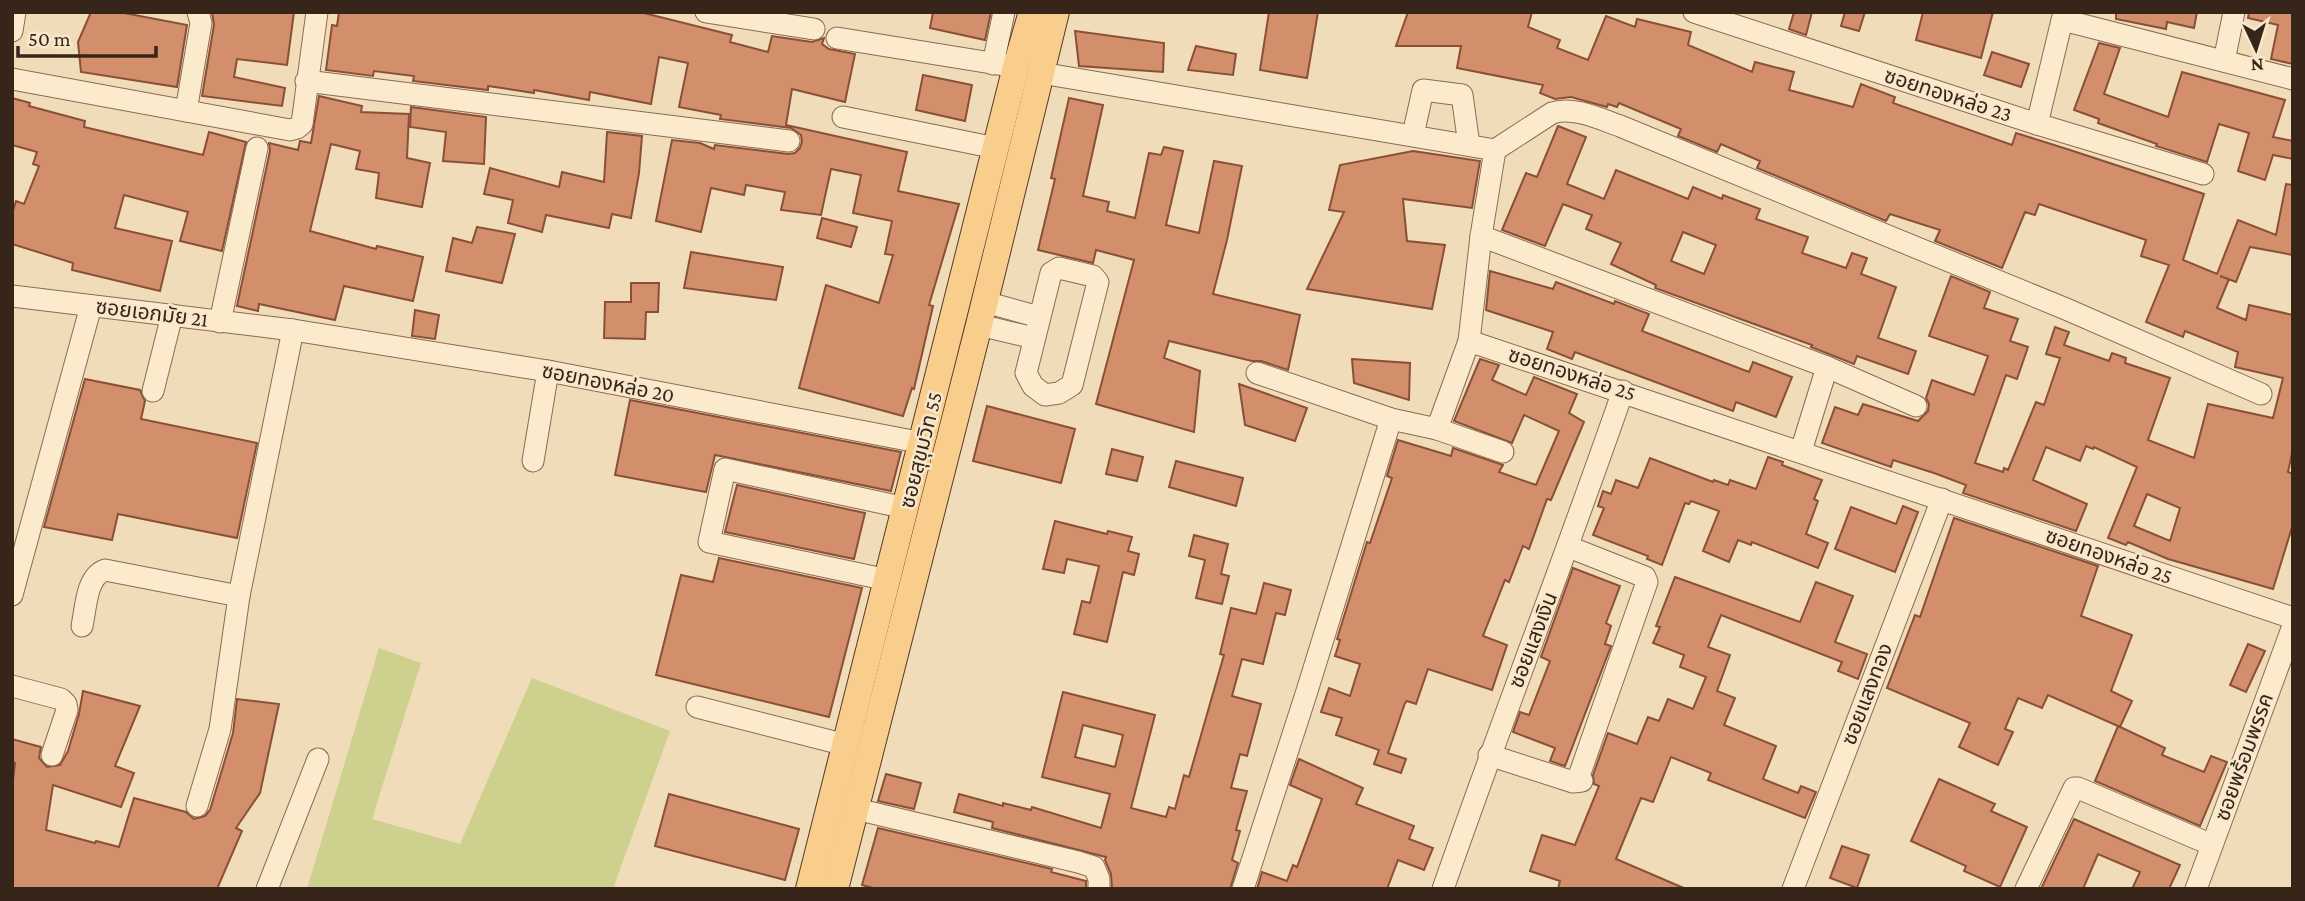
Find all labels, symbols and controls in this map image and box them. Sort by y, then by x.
scale bar [18,14,156,58]
north arrow [2221,14,2291,84]
text: 50 m [28,27,71,51]
text: N [2250,55,2264,76]
street label: ซอยทองหล่อ 23 [1881,63,2015,127]
street label: ซอยเอกมัย 21 [94,294,210,332]
street label: ซอยทองหล่อ 25 [1505,342,1639,406]
street label: ซอยทองหล่อ 20 [540,358,676,408]
street label: ซอยสุขุมวิท 55 [895,389,948,511]
street label: ซอยทองหล่อ 25 [2042,523,2176,589]
street label: ซอยแสงเงิน [1504,589,1562,691]
street label: ซอยแสงทอง [1837,640,1897,748]
street label: ซอยพร้อมพรรค [2210,690,2278,824]

